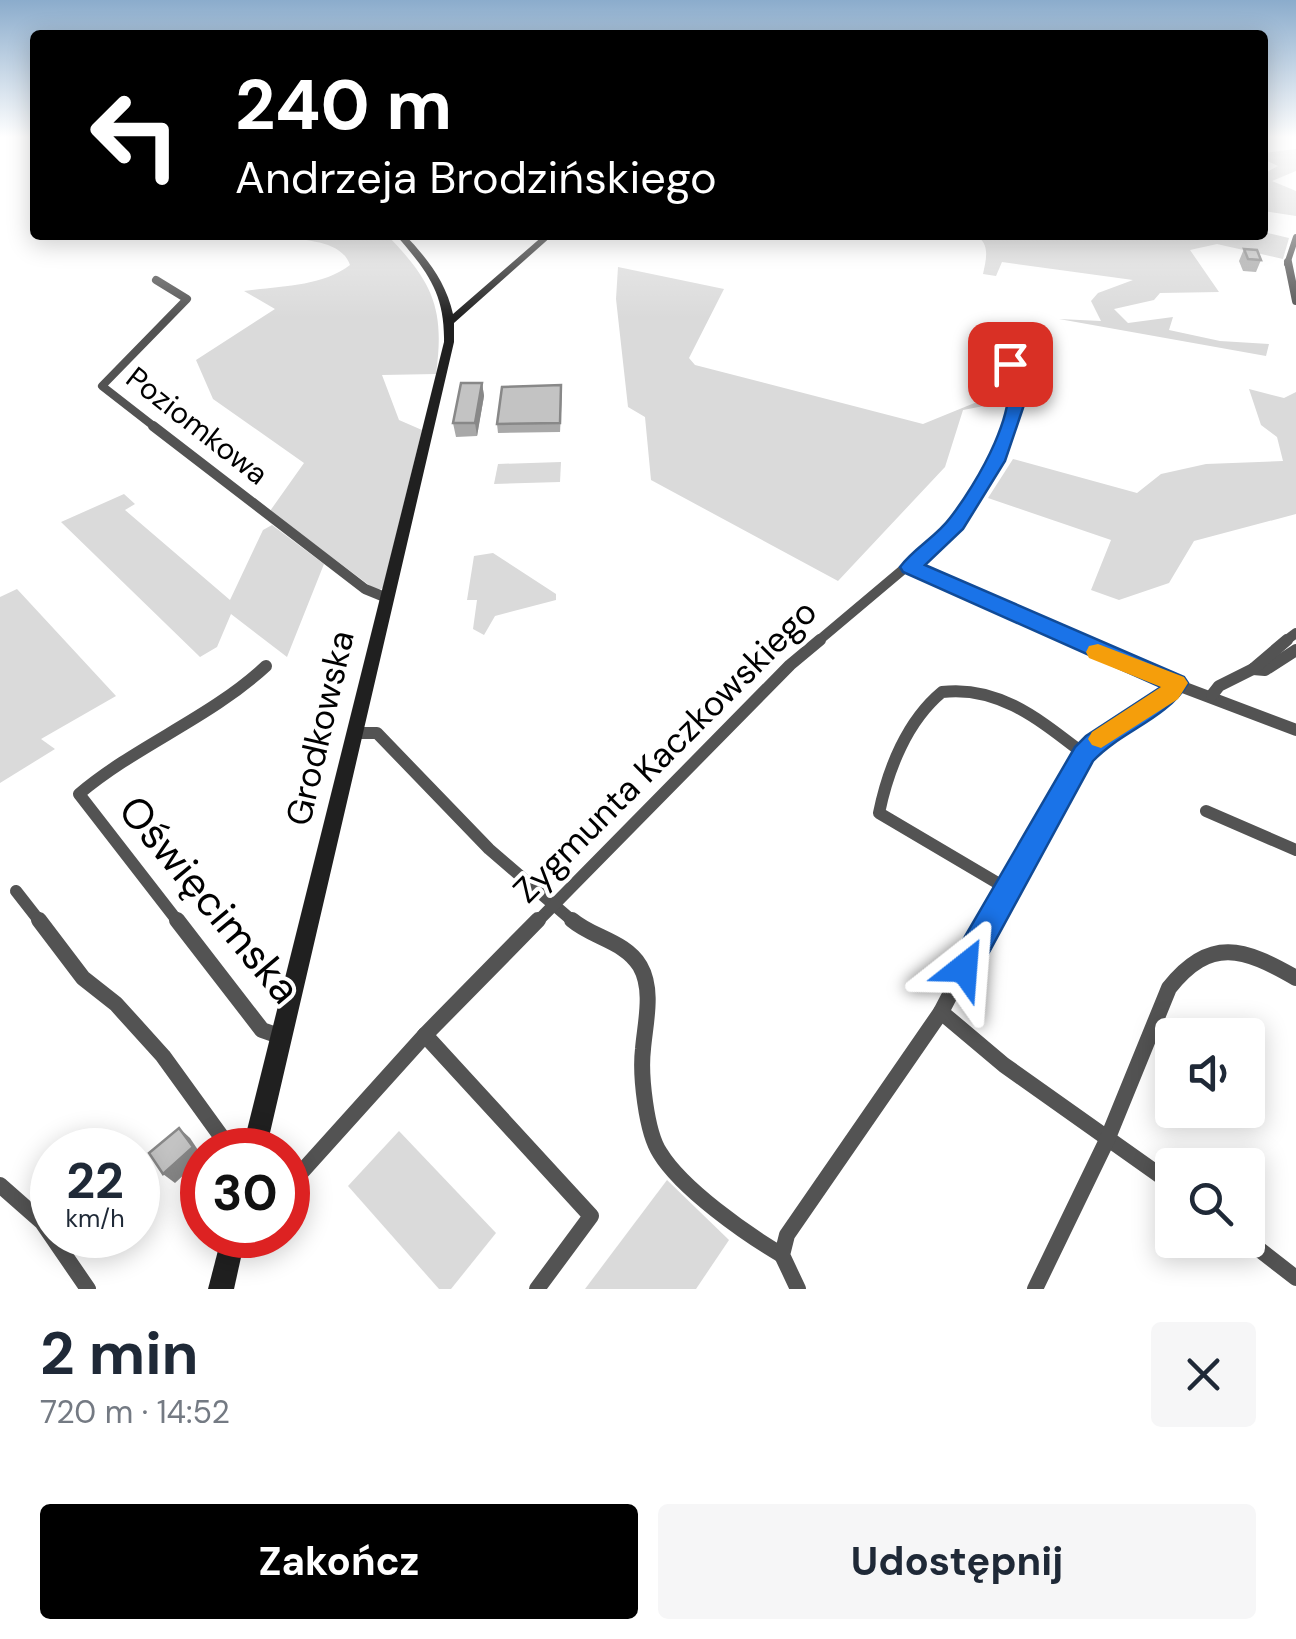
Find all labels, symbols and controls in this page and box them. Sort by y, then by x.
text: 240 m [235,60,452,151]
icon: left [70,70,200,200]
text: Andrzeja Brodzińskiego [235,148,717,207]
pin [968,322,1053,407]
icon: arrive [983,337,1038,392]
street label: Poziomkowa [118,358,276,493]
street label: Zygmunta Kaczkowskiego [503,589,827,913]
street label: Grodkowska [275,626,365,830]
street label: Oświęcimska [107,784,313,1015]
position arrow [912,916,1016,1020]
map controls [1155,1018,1265,1258]
button: sound [1155,1018,1265,1128]
speed limit sign: 30 [180,1128,310,1258]
text: 22 [66,1148,124,1214]
button: search [1155,1148,1265,1258]
text: km/h [65,1202,125,1235]
text: 2 min [40,1314,199,1393]
button: close [1151,1322,1256,1427]
text: 720 m · 14:52 [40,1391,230,1433]
button: Zakończ [40,1504,638,1619]
button: Udostępnij [658,1504,1256,1619]

